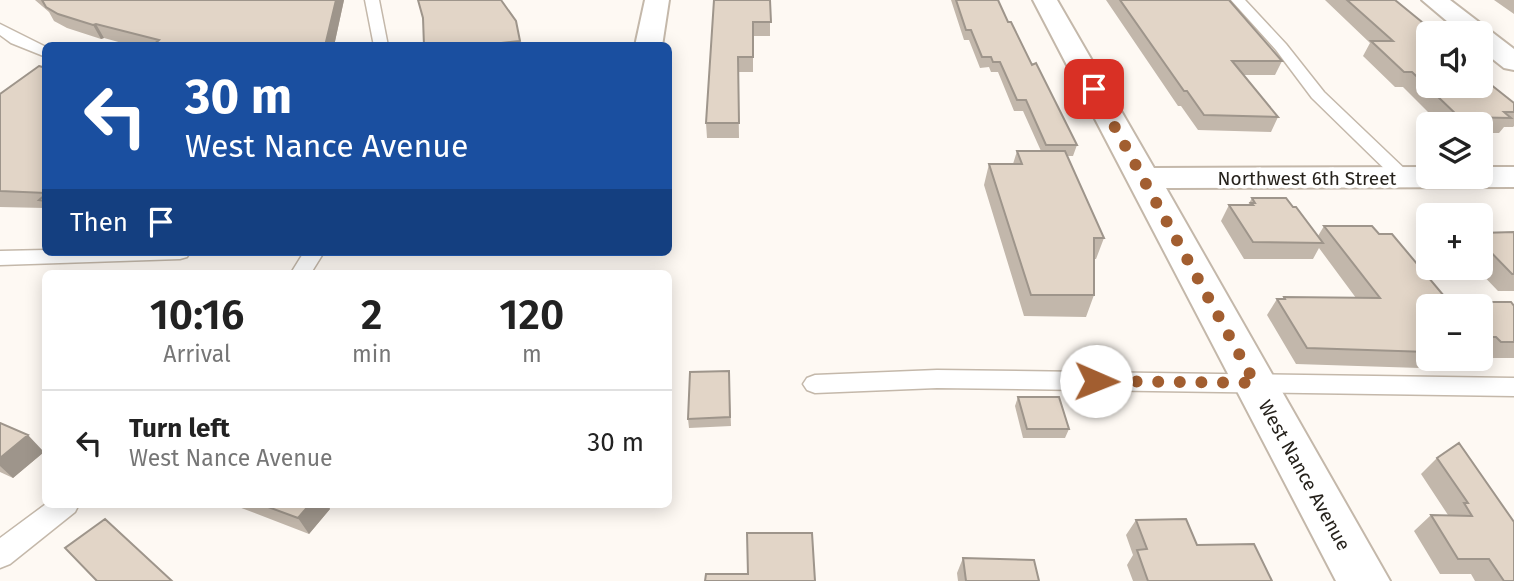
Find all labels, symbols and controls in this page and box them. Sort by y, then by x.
map controls [1416,21,1493,371]
button: sound [1416,21,1493,98]
pin [1064,59,1124,119]
text: 30 m [185,67,292,126]
icon: left [70,70,161,161]
icon: arrive [1075,70,1113,108]
button: layers [1416,112,1493,189]
text: West Nance Avenue [185,127,468,165]
street label: Northwest 6th Street [1218,167,1397,190]
icon: arrive [142,203,180,241]
button: + [1416,203,1493,280]
text: Then [70,207,128,238]
text: 10:16 [150,290,244,340]
text: 2 [361,290,383,340]
text: 120 [499,290,564,340]
button: − [1416,294,1493,371]
text: Arrival [163,340,231,368]
text: min [352,340,392,368]
text: m [522,340,542,368]
position arrow [1059,344,1133,418]
street label: West Nance Avenue [1254,396,1355,554]
text: Turn left [129,413,230,444]
icon: left [70,424,108,462]
text: 30 m [587,427,644,458]
text: West Nance Avenue [129,444,333,472]

